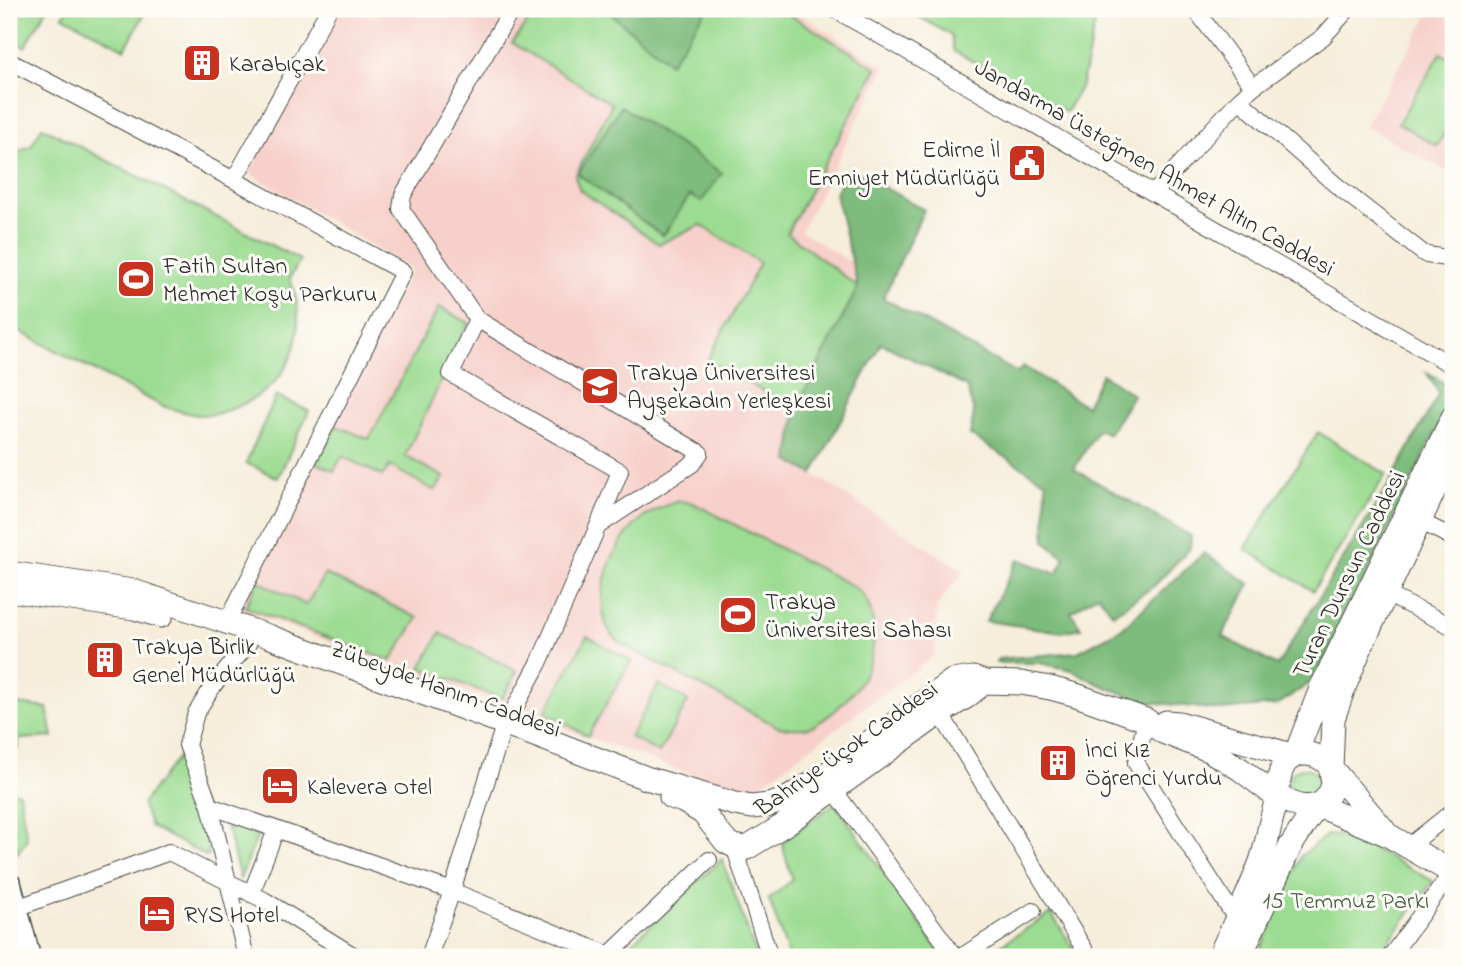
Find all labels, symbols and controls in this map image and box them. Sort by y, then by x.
building icon: Karabıçak [181,42,223,84]
place label: Karabıçak [229,48,326,83]
street label: Jandarma Üsteğmen Ahmet Altın Caddesi [967,51,1341,287]
place label: Edirne İl Emniyet Müdürlüğü [808,134,1000,198]
public building icon: Edirne İl Emniyet Müdürlüğü [1006,142,1048,184]
place label: Fatih Sultan Mehmet Koşu Parkuru [162,250,377,313]
sports icon: Fatih Sultan Mehmet Koşu Parkuru [115,258,157,300]
place label: Trakya Üniversitesi Ayşekadın Yerleşkesi [627,357,831,421]
school or university icon: Trakya Üniversitesi Ayşekadın Yerleşkesi [579,365,621,407]
street label: Turan Dursun Caddesi [1285,465,1416,685]
place label: Trakya Üniversitesi Sahası [765,586,952,649]
sports icon: Trakya Üniversitesi Sahası [717,594,759,636]
place label: Trakya Birlik Genel Müdürlüğü [132,631,295,694]
street label: Zübeyde Hanım Caddesi [325,632,565,749]
building icon: Trakya Birlik Genel Müdürlüğü [84,639,126,681]
street label: Bahriye Üçok Caddesi [748,674,947,828]
place label: İnci Kız Öğrenci Yurdu [1085,734,1222,797]
building icon: İnci Kız Öğrenci Yurdu [1037,742,1079,784]
hotel icon: Kalevera Otel [259,765,301,807]
place label: Kalevera Otel [307,771,432,806]
park label: 15 Temmuz Parkı [1263,885,1429,920]
hotel icon: RYS Hotel [136,893,178,935]
place label: RYS Hotel [184,899,279,934]

